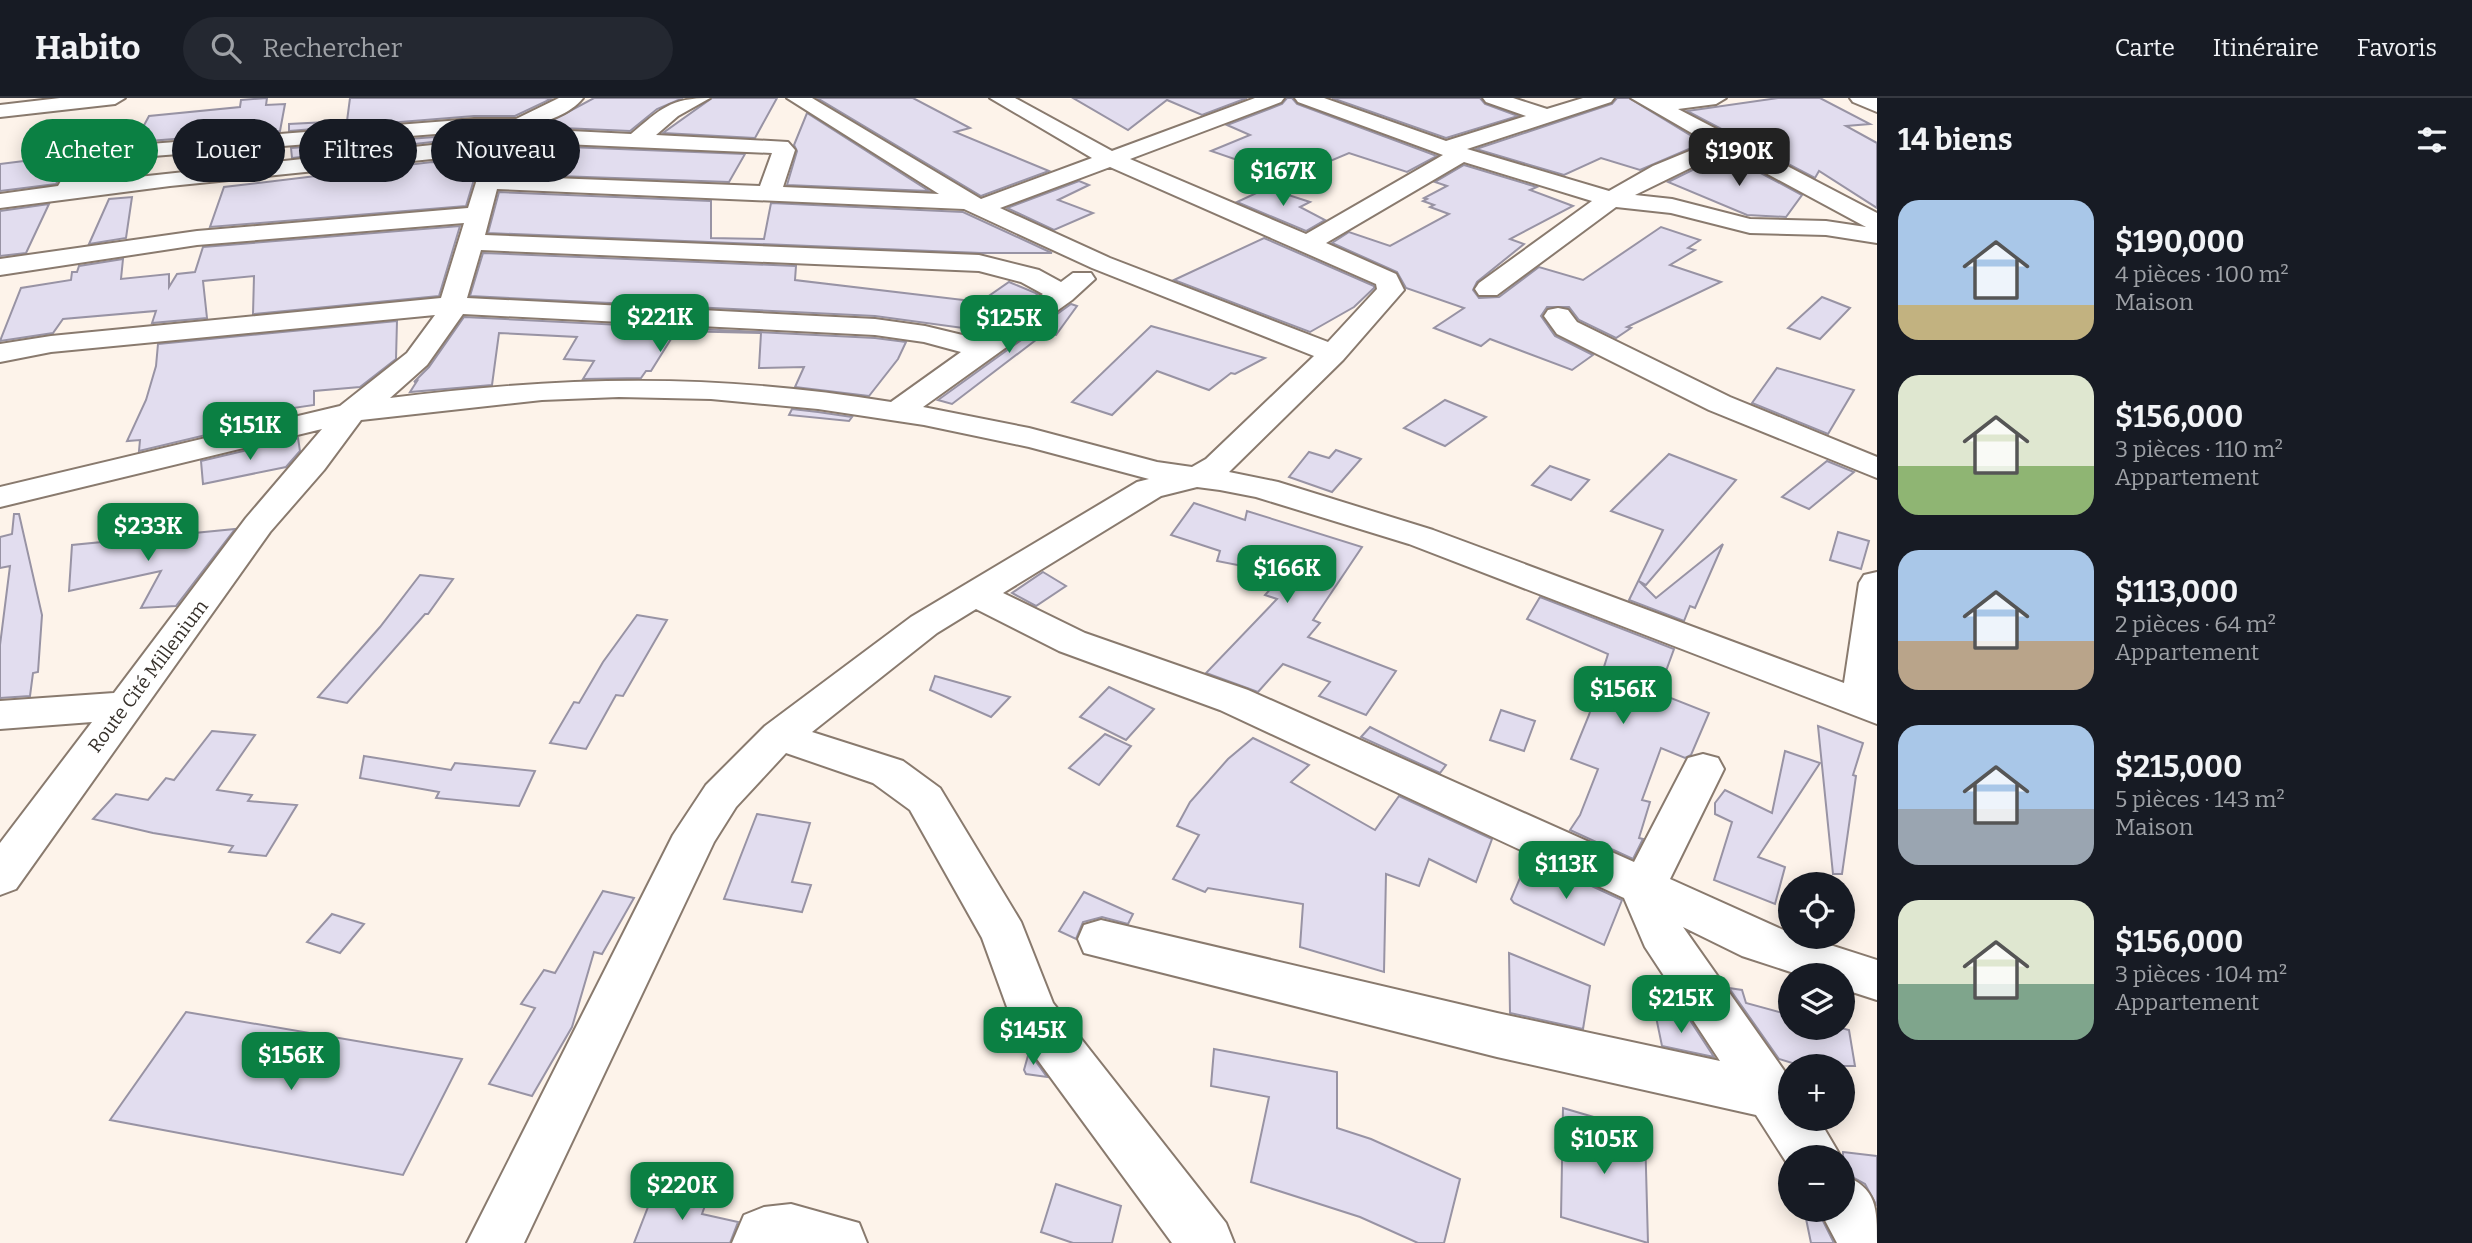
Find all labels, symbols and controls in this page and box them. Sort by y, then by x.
search box [183,17,673,80]
text: Habito [35,28,141,68]
icon: search [207,29,245,67]
text: Rechercher [263,33,402,64]
text: Carte [2115,34,2175,62]
text: Itinéraire [2213,34,2319,62]
text: Favoris [2357,34,2437,62]
chip: Acheter [21,119,158,182]
chip: Louer [172,119,285,182]
chip: Filtres [299,119,417,182]
chip: Nouveau [431,119,580,182]
icon: filters [2413,121,2451,159]
text: 14 biens [1898,122,2012,158]
pin: $190K [1690,129,1788,188]
text: $190K [1705,137,1773,165]
pin: $167K [1234,148,1332,208]
text: $167K [1250,157,1316,185]
text: $190,000 [2115,224,2245,260]
icon: home [1954,228,2038,312]
text: 4 pièces · 100 m² [2115,260,2289,288]
text: Maison [2115,288,2193,316]
pin: $221K [611,294,709,354]
pin: $125K [960,296,1058,355]
text: $221K [627,303,693,331]
text: $125K [976,304,1042,332]
text: $156,000 [2115,399,2243,435]
pin: $151K [201,402,299,462]
icon: home [1954,403,2038,487]
text: $151K [219,411,281,439]
text: 3 pièces · 110 m² [2115,435,2283,463]
text: Appartement [2115,463,2259,491]
pin: $233K [99,504,197,563]
text: $233K [113,512,183,540]
pin: $166K [1238,546,1336,605]
text: $166K [1253,554,1321,582]
text: $113,000 [2115,574,2238,610]
icon: home [1954,578,2038,662]
street label: Route Cité Millenium [83,595,213,757]
text: 2 pièces · 64 m² [2115,610,2276,638]
text: Appartement [2115,638,2259,666]
pin: $156K [1574,666,1672,726]
text: $156K [1590,675,1656,703]
text: $215,000 [2115,749,2242,785]
icon: home [1954,753,2038,837]
text: 5 pièces · 143 m² [2115,785,2285,813]
text: Maison [2115,813,2193,841]
pin: $113K [1517,842,1615,901]
text: $113K [1535,850,1597,878]
map controls [1778,872,1855,1222]
button: locate [1778,872,1855,949]
text: $156,000 [2115,924,2243,960]
icon: home [1954,928,2038,1012]
text: 3 pièces · 104 m² [2115,960,2287,988]
button: layers [1778,963,1855,1040]
pin: $215K [1632,976,1730,1035]
text: $215K [1648,984,1714,1012]
text: Appartement [2115,988,2259,1016]
pin: $145K [984,1007,1082,1067]
text: $145K [1000,1016,1066,1044]
pin: $156K [242,1032,340,1092]
text: $156K [258,1041,324,1069]
button: + [1778,1054,1855,1131]
pin: $105K [1555,1116,1653,1176]
text: $105K [1570,1125,1638,1153]
button: − [1778,1145,1855,1222]
pin: $220K [633,1162,731,1222]
text: $220K [647,1171,717,1199]

